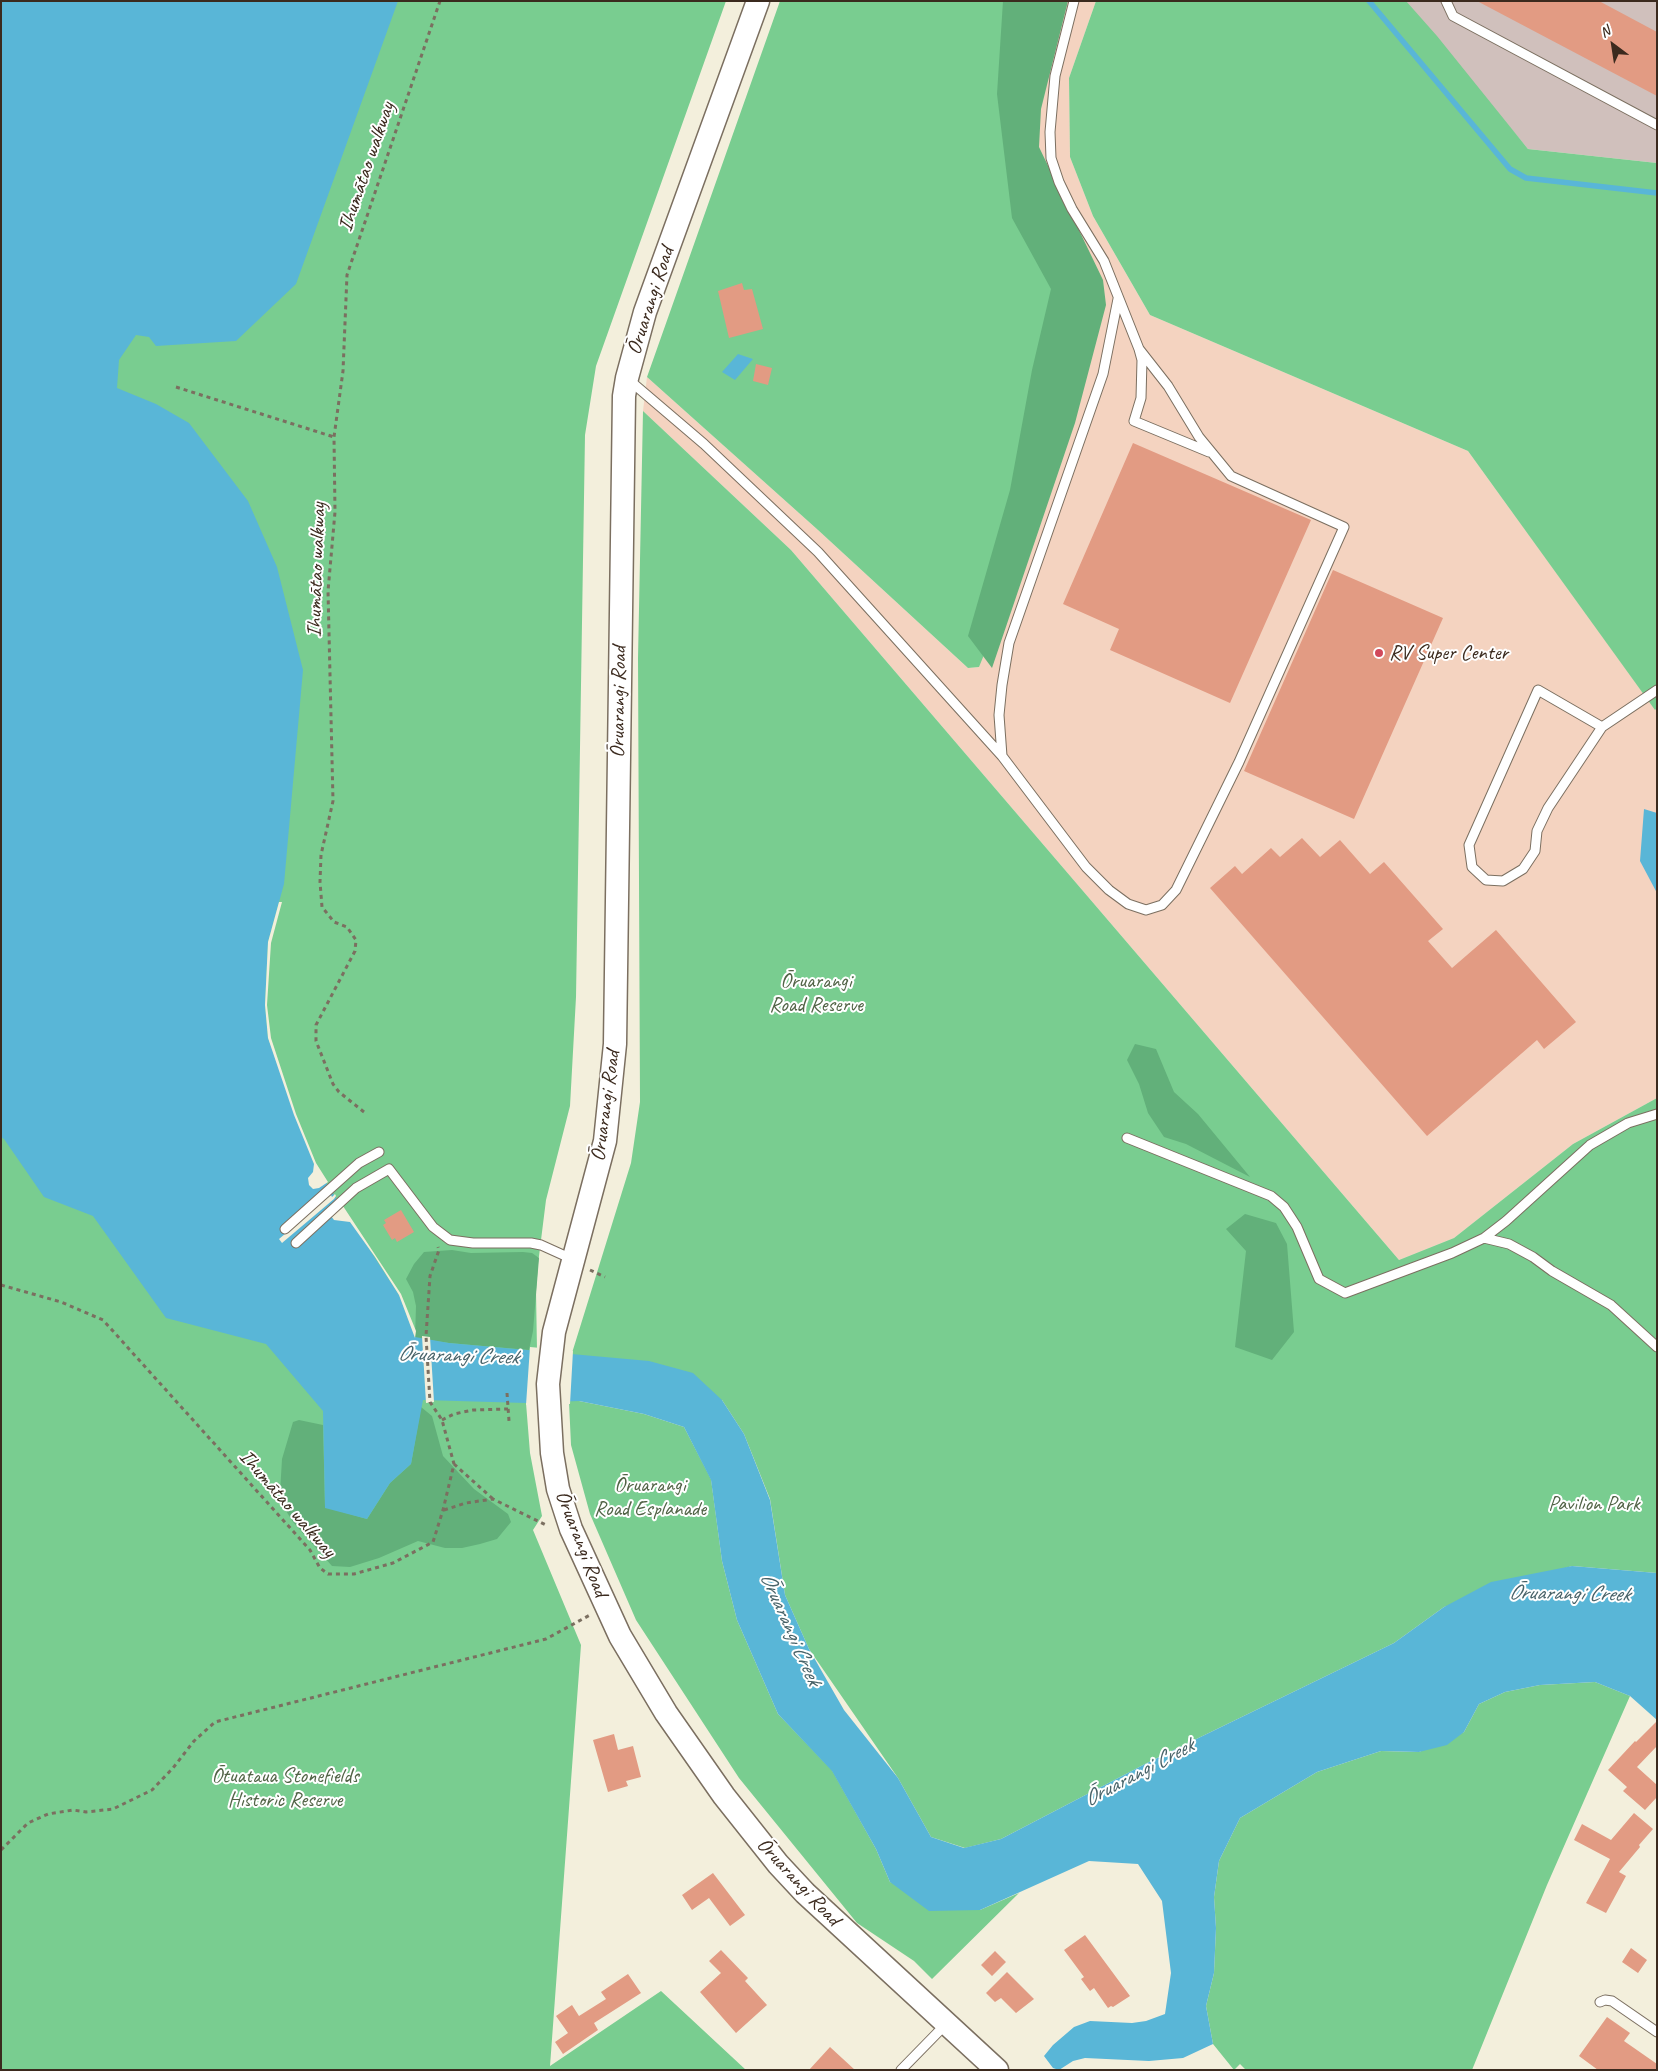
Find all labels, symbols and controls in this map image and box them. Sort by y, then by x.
north arrow [1588,20,1638,70]
text: N [1597,22,1613,41]
street label: Ihumātao walkway [333,99,401,235]
street label: Ōruarangi Road [622,244,680,358]
street label: Ihumātao walkway [302,502,332,638]
place label: RV Super Center [1389,640,1508,666]
street label: Ōruarangi Road [605,646,633,758]
marker: RV Super Center [1373,647,1385,659]
park label: Ōruarangi Road Reserve [769,968,863,1018]
street label: Ōruarangi Road [586,1049,626,1163]
water label: Ōruarangi Creek [397,1341,519,1371]
street label: Ihumātao walkway [233,1445,341,1563]
park label: Ōruarangi Road Esplanade [594,1472,706,1522]
street label: Ōruarangi Road [549,1487,613,1601]
park label: Pavilion Park [1548,1491,1640,1517]
water label: Ōruarangi Creek [753,1568,827,1690]
water label: Ōruarangi Creek [1508,1580,1630,1608]
water label: Ōruarangi Creek [1080,1733,1198,1813]
park label: Ōtuataua Stonefields Historic Reserve [211,1763,359,1813]
street label: Ōruarangi Road [751,1833,845,1931]

